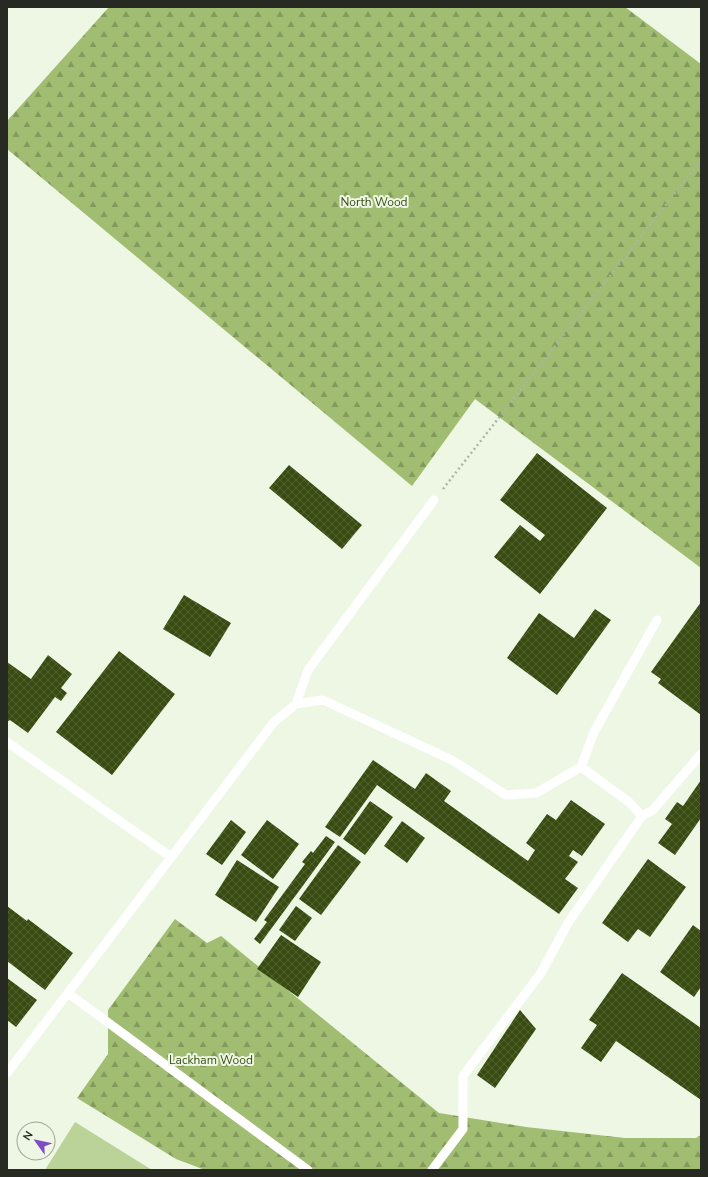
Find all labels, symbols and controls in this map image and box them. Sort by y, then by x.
park label: North Wood [340,194,408,210]
park label: Lackham Wood [169,1052,253,1068]
north arrow [16,1121,56,1161]
text: N [20,1128,37,1143]

